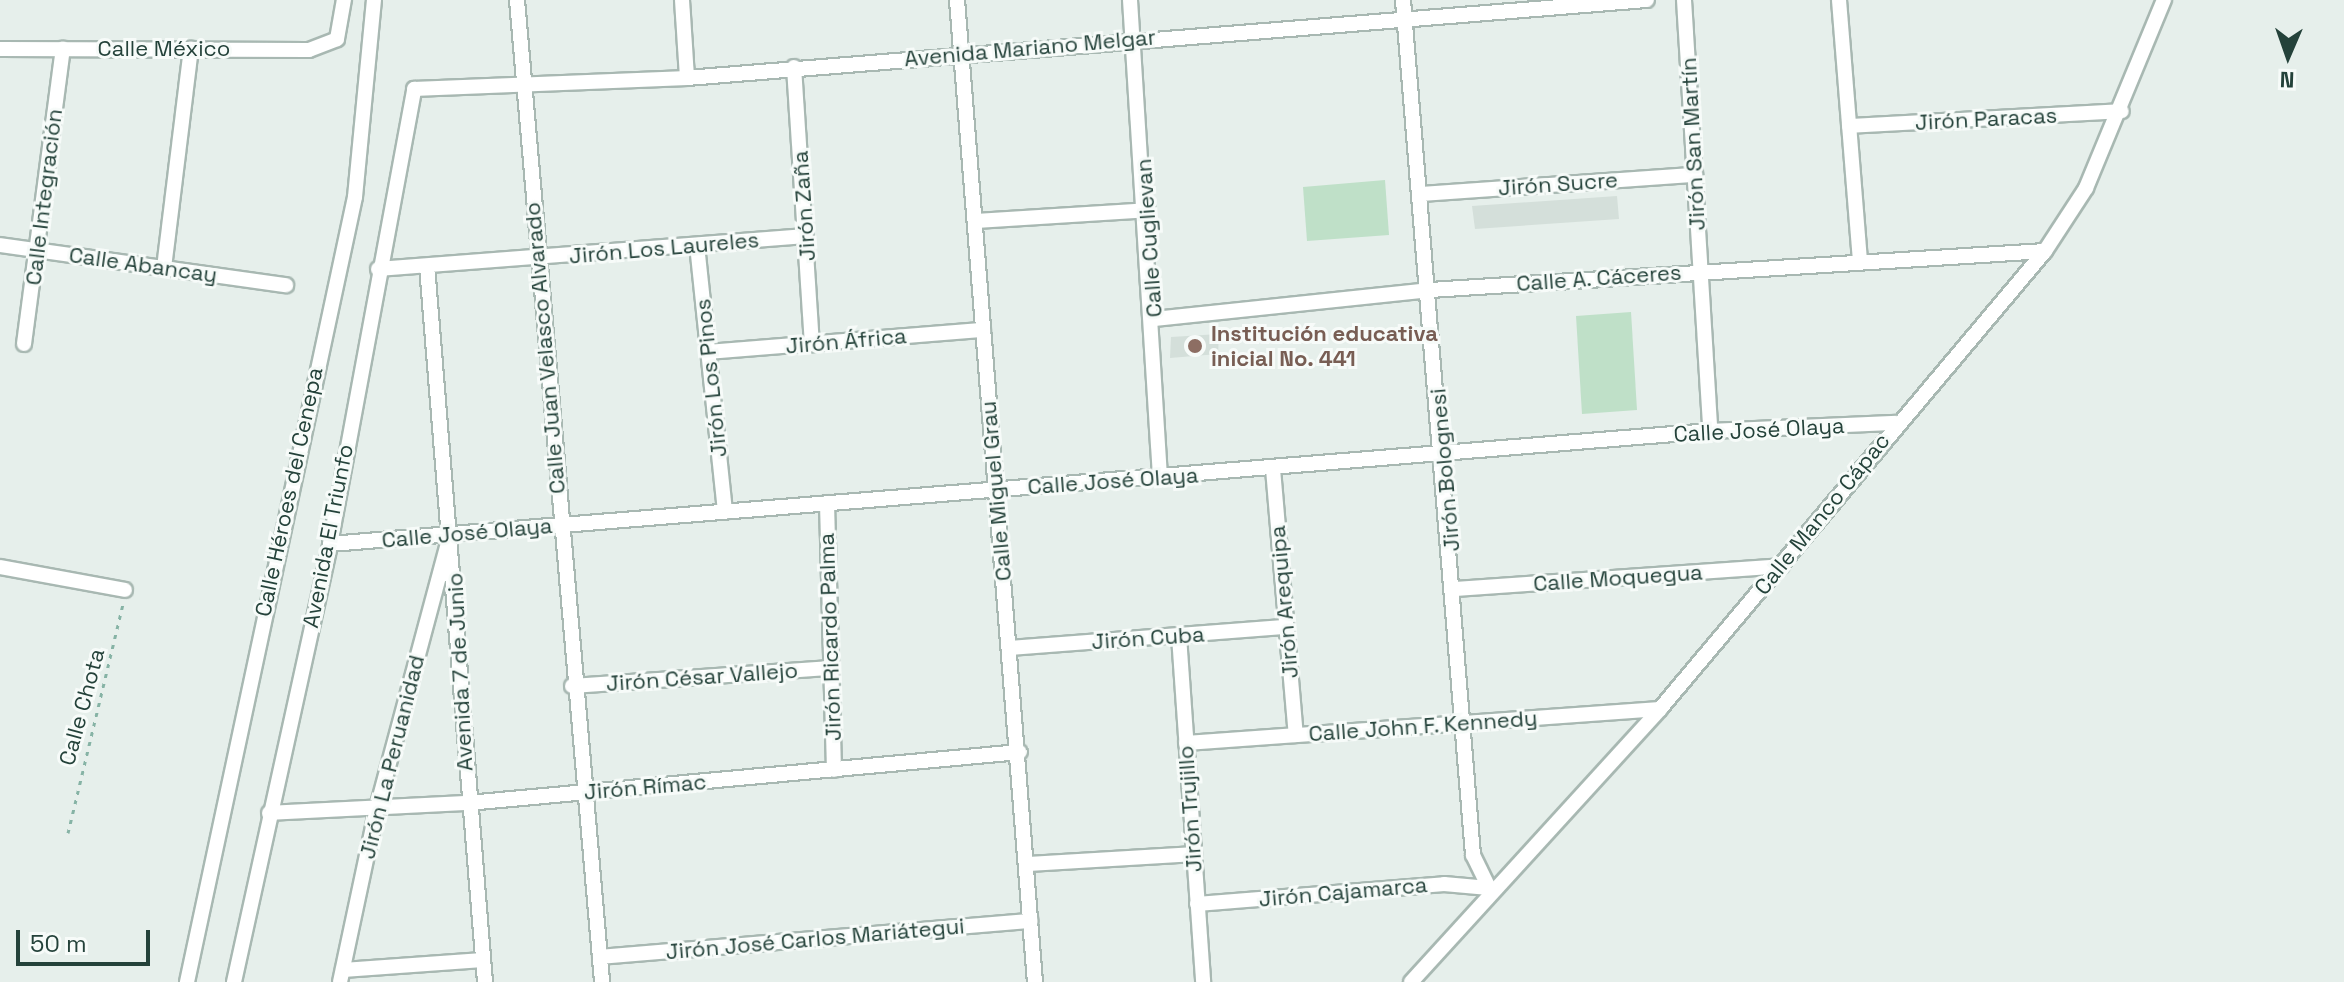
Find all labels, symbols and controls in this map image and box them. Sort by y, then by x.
north arrow [2248,16,2328,96]
street label: Avenida Mariano Melgar [903,24,1157,72]
street label: Calle México [98,36,230,62]
street label: Jirón San Martín [1675,57,1711,231]
text: N [2279,66,2295,94]
street label: Jirón Paracas [1914,102,2058,136]
street label: Calle Integración [20,107,68,287]
street label: Jirón Zaña [787,150,821,262]
street label: Calle Cuglievan [1130,158,1168,318]
street label: Jirón Sucre [1497,167,1619,201]
street label: Calle Juan Velasco Alvarado [519,201,571,495]
street label: Jirón Los Laureles [568,227,760,269]
street label: Calle Abancay [67,242,219,288]
street label: Calle A. Cáceres [1515,259,1683,297]
street label: Jirón Los Pinos [690,297,732,459]
place label: Institución educativa inicial No. 441 [1211,320,1438,372]
street label: Jirón África [784,323,908,359]
marker: Institución educativa inicial No. 441 [1186,337,1204,355]
street label: Calle Héroes del Cenepa [250,365,328,619]
street label: Jirón Bolognesi [1425,387,1465,553]
street label: Calle Miguel Grau [975,400,1017,582]
street label: Calle José Olaya [1673,412,1845,448]
street label: Calle Manco Cápac [1749,428,1895,600]
street label: Avenida El Triunfo [297,442,359,630]
street label: Calle José Olaya [1027,462,1199,500]
street label: Calle José Olaya [381,512,553,554]
street label: Jirón Arequipa [1264,524,1304,680]
street label: Jirón Ricardo Palma [813,533,847,741]
street label: Calle Moquegua [1532,559,1704,597]
street label: Avenida 7 de Junio [442,572,478,772]
street label: Jirón Cuba [1090,621,1206,655]
street label: Calle Chota [54,646,110,768]
street label: Jirón La Peruanidad [354,652,430,862]
street label: Jirón César Vallejo [605,657,799,697]
street label: Calle John F. Kennedy [1307,705,1539,747]
street label: Jirón Trujillo [1172,745,1208,873]
street label: Jirón Rímac [583,768,707,806]
street label: Jirón Cajamarca [1258,871,1428,913]
street label: Jirón José Carlos Mariátegui [665,913,965,965]
scale bar [20,914,154,964]
text: 50 m [30,928,87,959]

